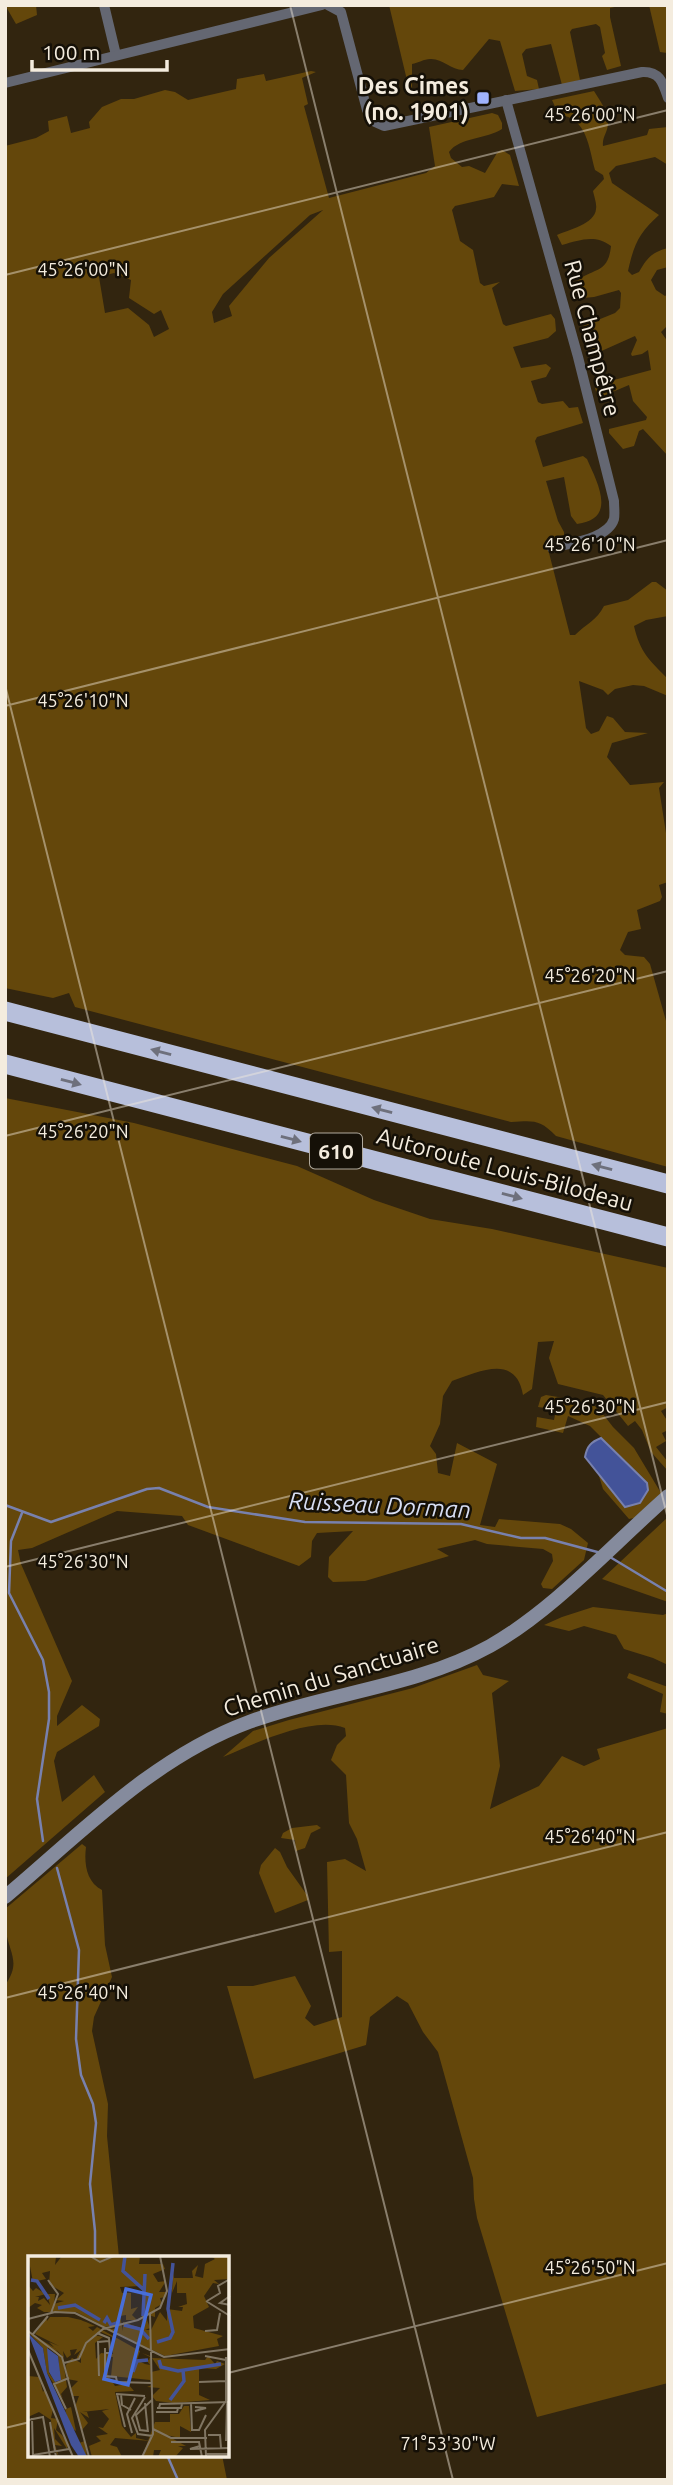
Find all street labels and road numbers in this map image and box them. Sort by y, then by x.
street label: Rue Champêtre [560,257,626,419]
street label: Autoroute Louis-Bilodeau [374,1123,636,1215]
road number: 610 [310,1134,362,1168]
street label: Chemin du Sanctuaire [220,1631,442,1721]

